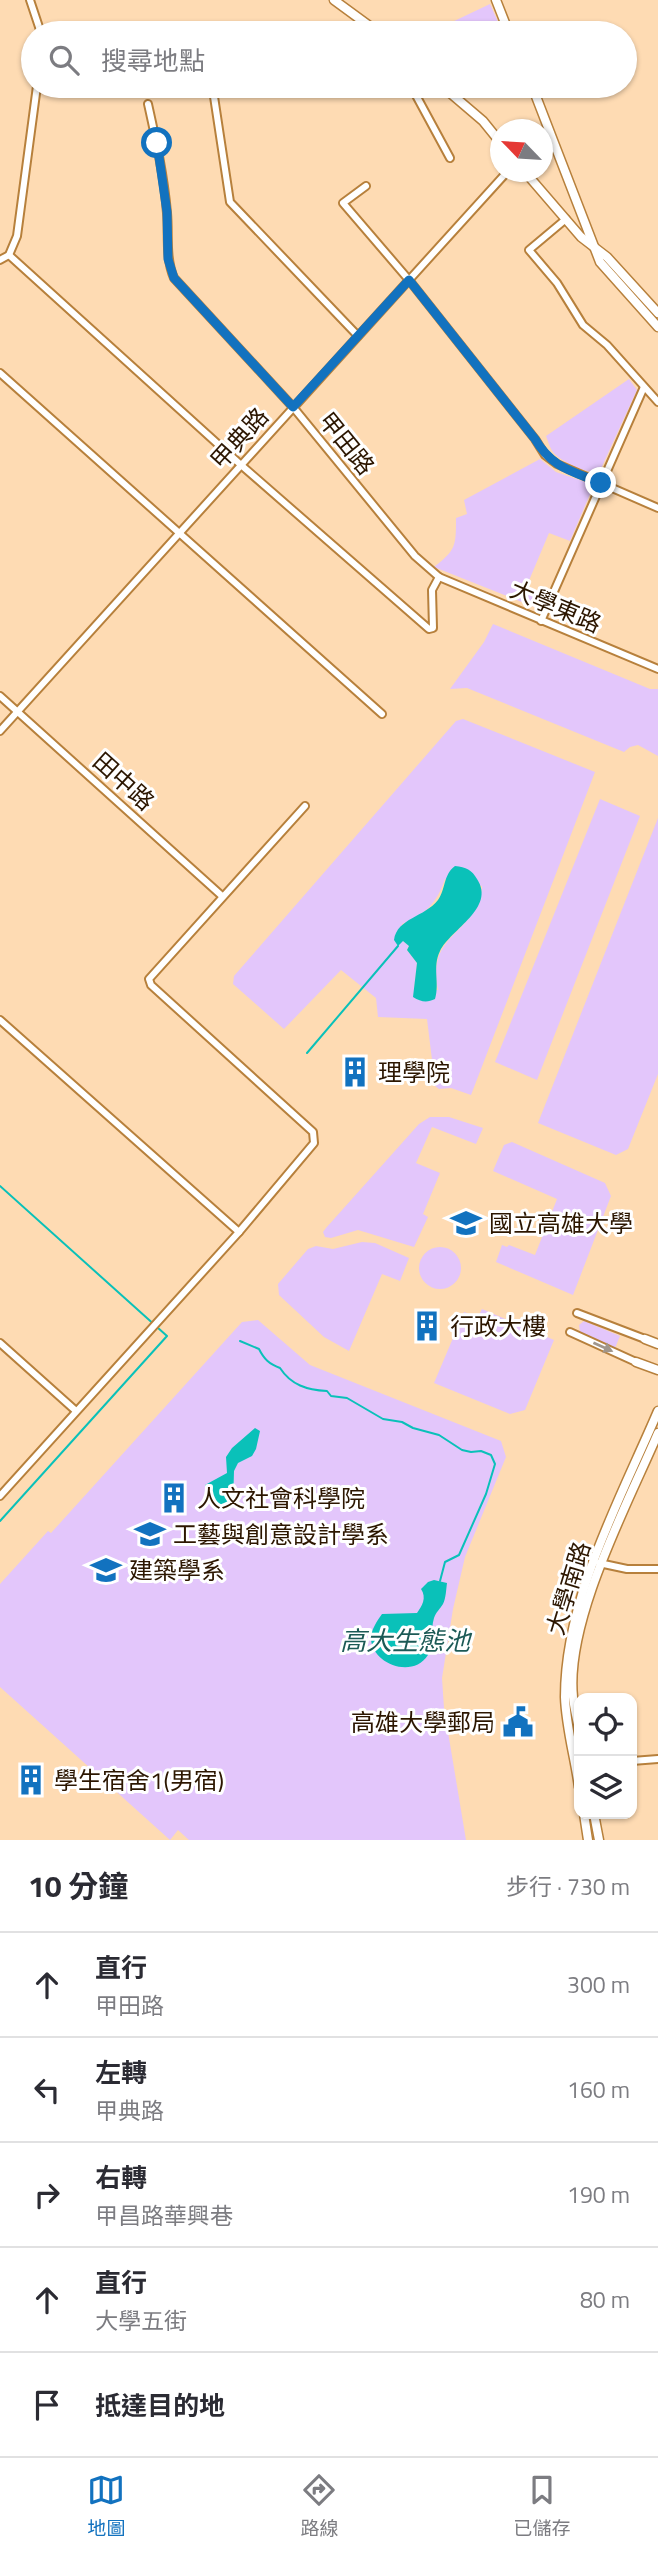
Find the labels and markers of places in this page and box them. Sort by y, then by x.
place label: 理學院 [378,1054,450,1090]
building icon: 理學院 [338,1055,372,1089]
place label: 國立高雄大學 [489,1205,633,1241]
school or university icon: 國立高雄大學 [449,1206,483,1240]
place label: 行政大樓 [450,1308,546,1344]
building icon: 行政大樓 [410,1309,444,1343]
place label: 人文社會科學院 [197,1480,365,1516]
building icon: 人文社會科學院 [157,1481,191,1515]
place label: 工藝與創意設計學系 [173,1516,389,1552]
school or university icon: 工藝與創意設計學系 [133,1517,167,1551]
place label: 建築學系 [129,1552,225,1588]
school or university icon: 建築學系 [89,1553,123,1587]
place label: 高雄大學郵局 [351,1704,495,1740]
public building icon: 高雄大學郵局 [501,1705,535,1739]
place label: 學生宿舍1(男宿) [54,1762,224,1798]
building icon: 學生宿舍1(男宿) [14,1763,48,1797]

